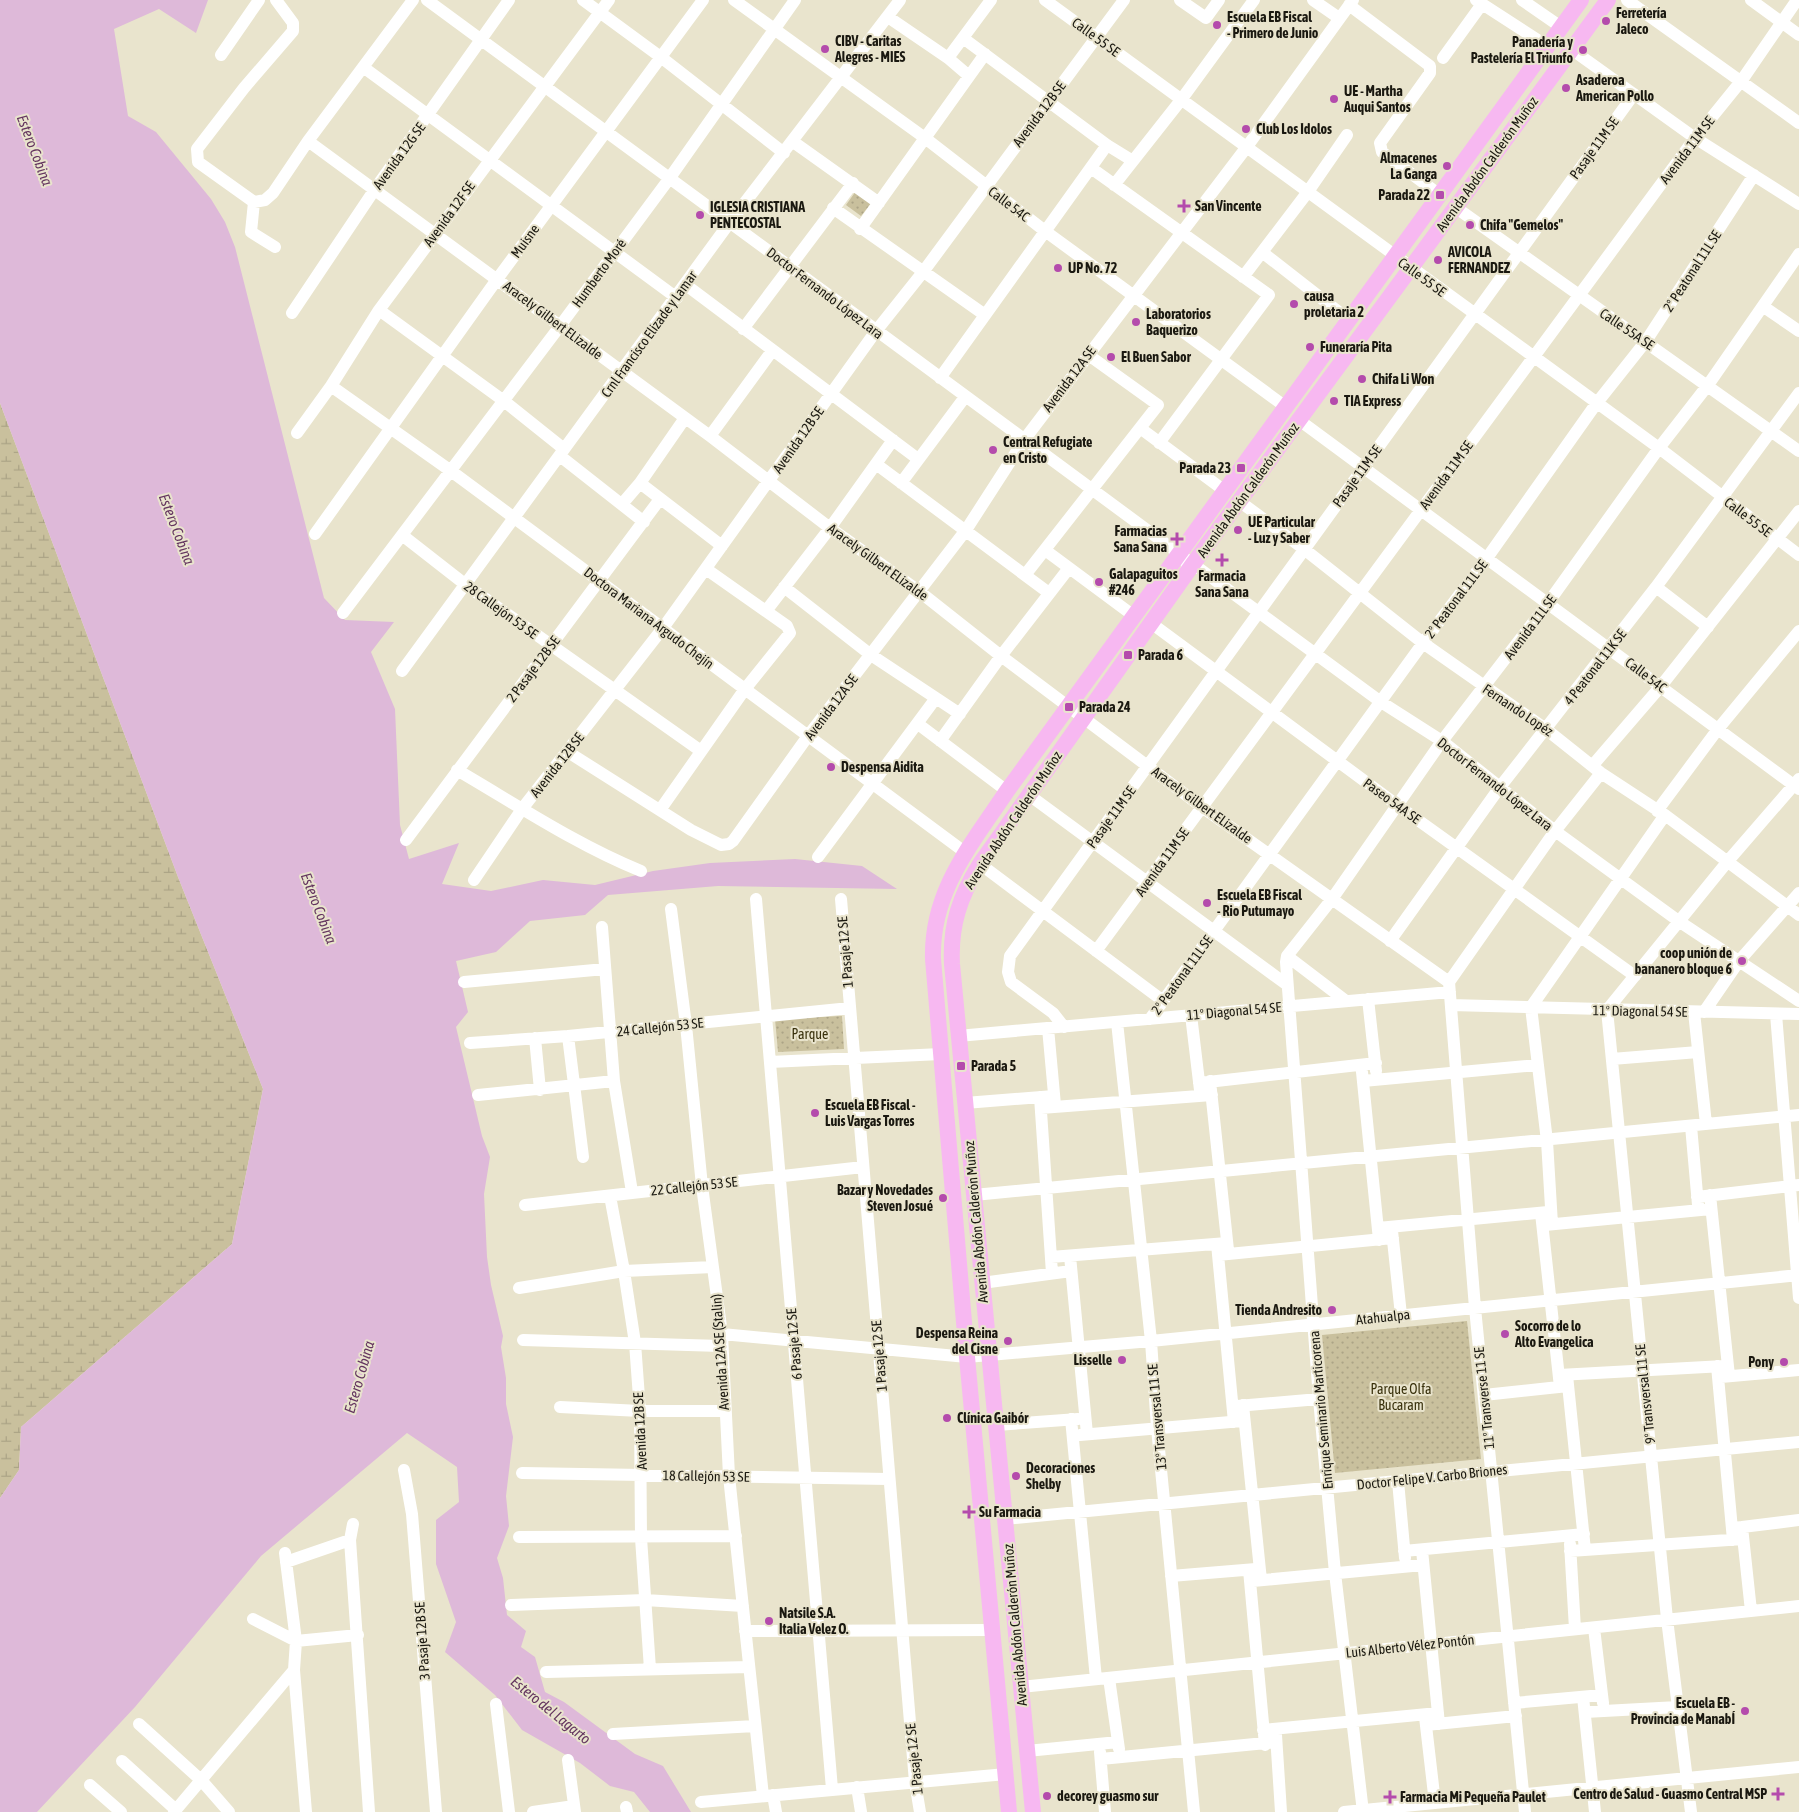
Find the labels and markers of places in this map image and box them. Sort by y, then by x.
place label: Ferretería Jaleco [1615,5,1667,37]
place label: Escuela EB Fiscal - Primero de Junio [1227,9,1319,41]
marker: Ferretería Jaleco [1600,15,1612,27]
marker: Escuela EB Fiscal - Primero de Junio [1211,19,1223,31]
place label: CIBV - Caritas Alegres - MIES [834,33,905,65]
place label: Panadería y Pastelería El Triunfo [1471,34,1573,66]
marker: CIBV - Caritas Alegres - MIES [819,43,831,55]
marker: Panadería y Pastelería El Triunfo [1577,44,1589,56]
place label: Asaderoa American Pollo [1575,72,1655,104]
marker: Asaderoa American Pollo [1560,82,1572,94]
place label: UE - Martha Auqui Santos [1343,83,1411,115]
marker: UE - Martha Auqui Santos [1328,93,1340,105]
place label: Club Los Idolos [1256,121,1332,137]
marker: Club Los Idolos [1240,123,1252,135]
place label: Almacenes La Ganga [1379,150,1437,182]
marker: Almacenes La Ganga [1441,160,1453,172]
place label: Parada 22 [1378,187,1430,203]
marker: Parada 22 [1434,189,1446,201]
place label: San Vincente [1195,198,1262,214]
place label: IGLESIA CRISTIANA PENTECOSTAL [710,199,805,231]
marker: San Vincente [1177,199,1191,213]
marker: IGLESIA CRISTIANA PENTECOSTAL [694,209,706,221]
place label: Chifa "Gemelos" [1480,217,1563,233]
marker: Chifa "Gemelos" [1464,219,1476,231]
place label: AVICOLA FERNANDEZ [1447,244,1511,276]
marker: AVICOLA FERNANDEZ [1432,254,1444,266]
place label: UP No. 72 [1068,260,1118,276]
marker: UP No. 72 [1052,262,1064,274]
place label: causa proletaria 2 [1304,288,1365,320]
marker: causa proletaria 2 [1288,298,1300,310]
place label: Laboratorios Baquerizo [1146,306,1211,338]
marker: Laboratorios Baquerizo [1130,316,1142,328]
place label: Funeraría Pita [1320,339,1393,355]
marker: Funeraría Pita [1304,341,1316,353]
place label: El Buen Sabor [1121,349,1192,365]
marker: El Buen Sabor [1105,351,1117,363]
place label: Chifa Li Won [1372,371,1434,387]
marker: Chifa Li Won [1356,373,1368,385]
place label: TIA Express [1344,393,1401,409]
marker: TIA Express [1328,395,1340,407]
place label: Central Refugiate en Cristo [1003,434,1092,466]
marker: Central Refugiate en Cristo [987,444,999,456]
place label: Parada 23 [1179,460,1231,476]
marker: Parada 23 [1235,462,1247,474]
place label: UE Particular - Luz y Saber [1248,514,1316,546]
place label: Farmacias Sana Sana [1114,523,1167,555]
marker: UE Particular - Luz y Saber [1232,524,1244,536]
marker: Farmacias Sana Sana [1171,533,1183,545]
marker: Farmacia Sana Sana [1216,554,1228,566]
place label: Galapaguitos #246 [1108,566,1178,598]
place label: Farmacia Sana Sana [1195,568,1249,600]
marker: Galapaguitos #246 [1093,576,1105,588]
place label: Parada 6 [1138,647,1184,663]
marker: Parada 6 [1122,649,1134,661]
place label: Parada 24 [1079,699,1131,715]
marker: Parada 24 [1063,701,1075,713]
place label: Despensa Aidita [841,759,924,775]
marker: Despensa Aidita [825,761,837,773]
place label: Escuela EB Fiscal - Rio Putumayo [1217,887,1302,919]
marker: Escuela EB Fiscal - Rio Putumayo [1201,897,1213,909]
place label: coop unión de bananero bloque 6 [1635,945,1732,977]
marker: coop unión de bananero bloque 6 [1736,955,1748,967]
place label: Parada 5 [971,1058,1017,1074]
marker: Parada 5 [955,1060,967,1072]
place label: Escuela EB Fiscal - Luis Vargas Torres [825,1097,916,1129]
marker: Escuela EB Fiscal - Luis Vargas Torres [809,1107,821,1119]
place label: Bazar y Novedades Steven Josué [837,1182,933,1214]
marker: Bazar y Novedades Steven Josué [937,1192,949,1204]
place label: Tienda Andresito [1235,1302,1322,1318]
marker: Tienda Andresito [1326,1304,1338,1316]
place label: Socorro de lo Alto Evangelica [1514,1318,1594,1350]
place label: Despensa Reina del Cisne [916,1325,998,1357]
marker: Socorro de lo Alto Evangelica [1499,1328,1511,1340]
marker: Despensa Reina del Cisne [1002,1335,1014,1347]
place label: Lisselle [1073,1352,1112,1368]
marker: Lisselle [1116,1354,1128,1366]
place label: Pony [1748,1354,1774,1370]
marker: Pony [1778,1356,1790,1368]
place label: Clínica Gaibór [957,1410,1029,1426]
marker: Clínica Gaibór [941,1412,953,1424]
place label: Decoraciones Shelby [1026,1460,1095,1492]
marker: Decoraciones Shelby [1010,1470,1022,1482]
place label: Su Farmacia [979,1504,1042,1520]
marker: Su Farmacia [963,1506,975,1518]
place label: Natsile S.A. Italia Velez O. [779,1605,849,1637]
marker: Natsile S.A. Italia Velez O. [763,1615,775,1627]
place label: Escuela EB - Provincia de ManabÍ [1631,1695,1735,1727]
marker: Escuela EB - Provincia de ManabÍ [1739,1705,1751,1717]
place label: Centro de Salud - Guasmo Central MSP [1573,1786,1767,1802]
marker: Centro de Salud - Guasmo Central MSP [1771,1787,1785,1801]
place label: decorey guasmo sur [1057,1788,1159,1804]
place label: Farmacia Mi Pequeña Paulet [1400,1789,1546,1805]
marker: decorey guasmo sur [1041,1790,1053,1802]
marker: Farmacia Mi Pequeña Paulet [1384,1791,1396,1803]

